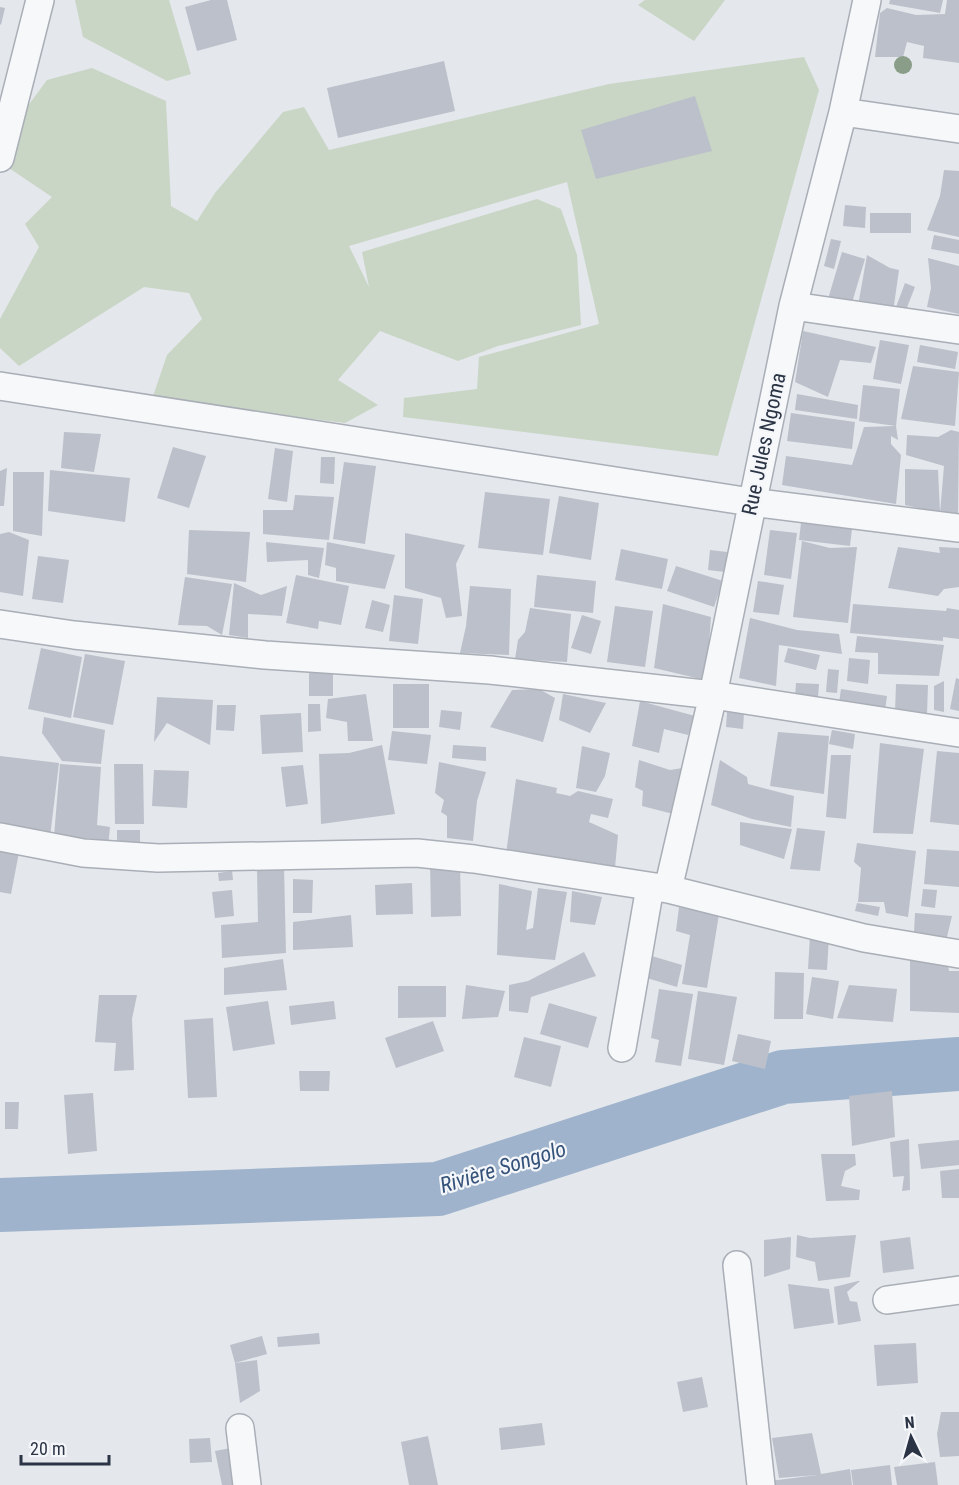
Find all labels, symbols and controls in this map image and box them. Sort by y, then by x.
street label: Rue Jules Ngoma [737,371,791,517]
water label: Rivière Songolo [437,1136,569,1198]
north arrow [881,1407,941,1467]
text: N [904,1413,915,1432]
scale bar [21,1428,110,1466]
text: 20 m [30,1438,65,1459]

